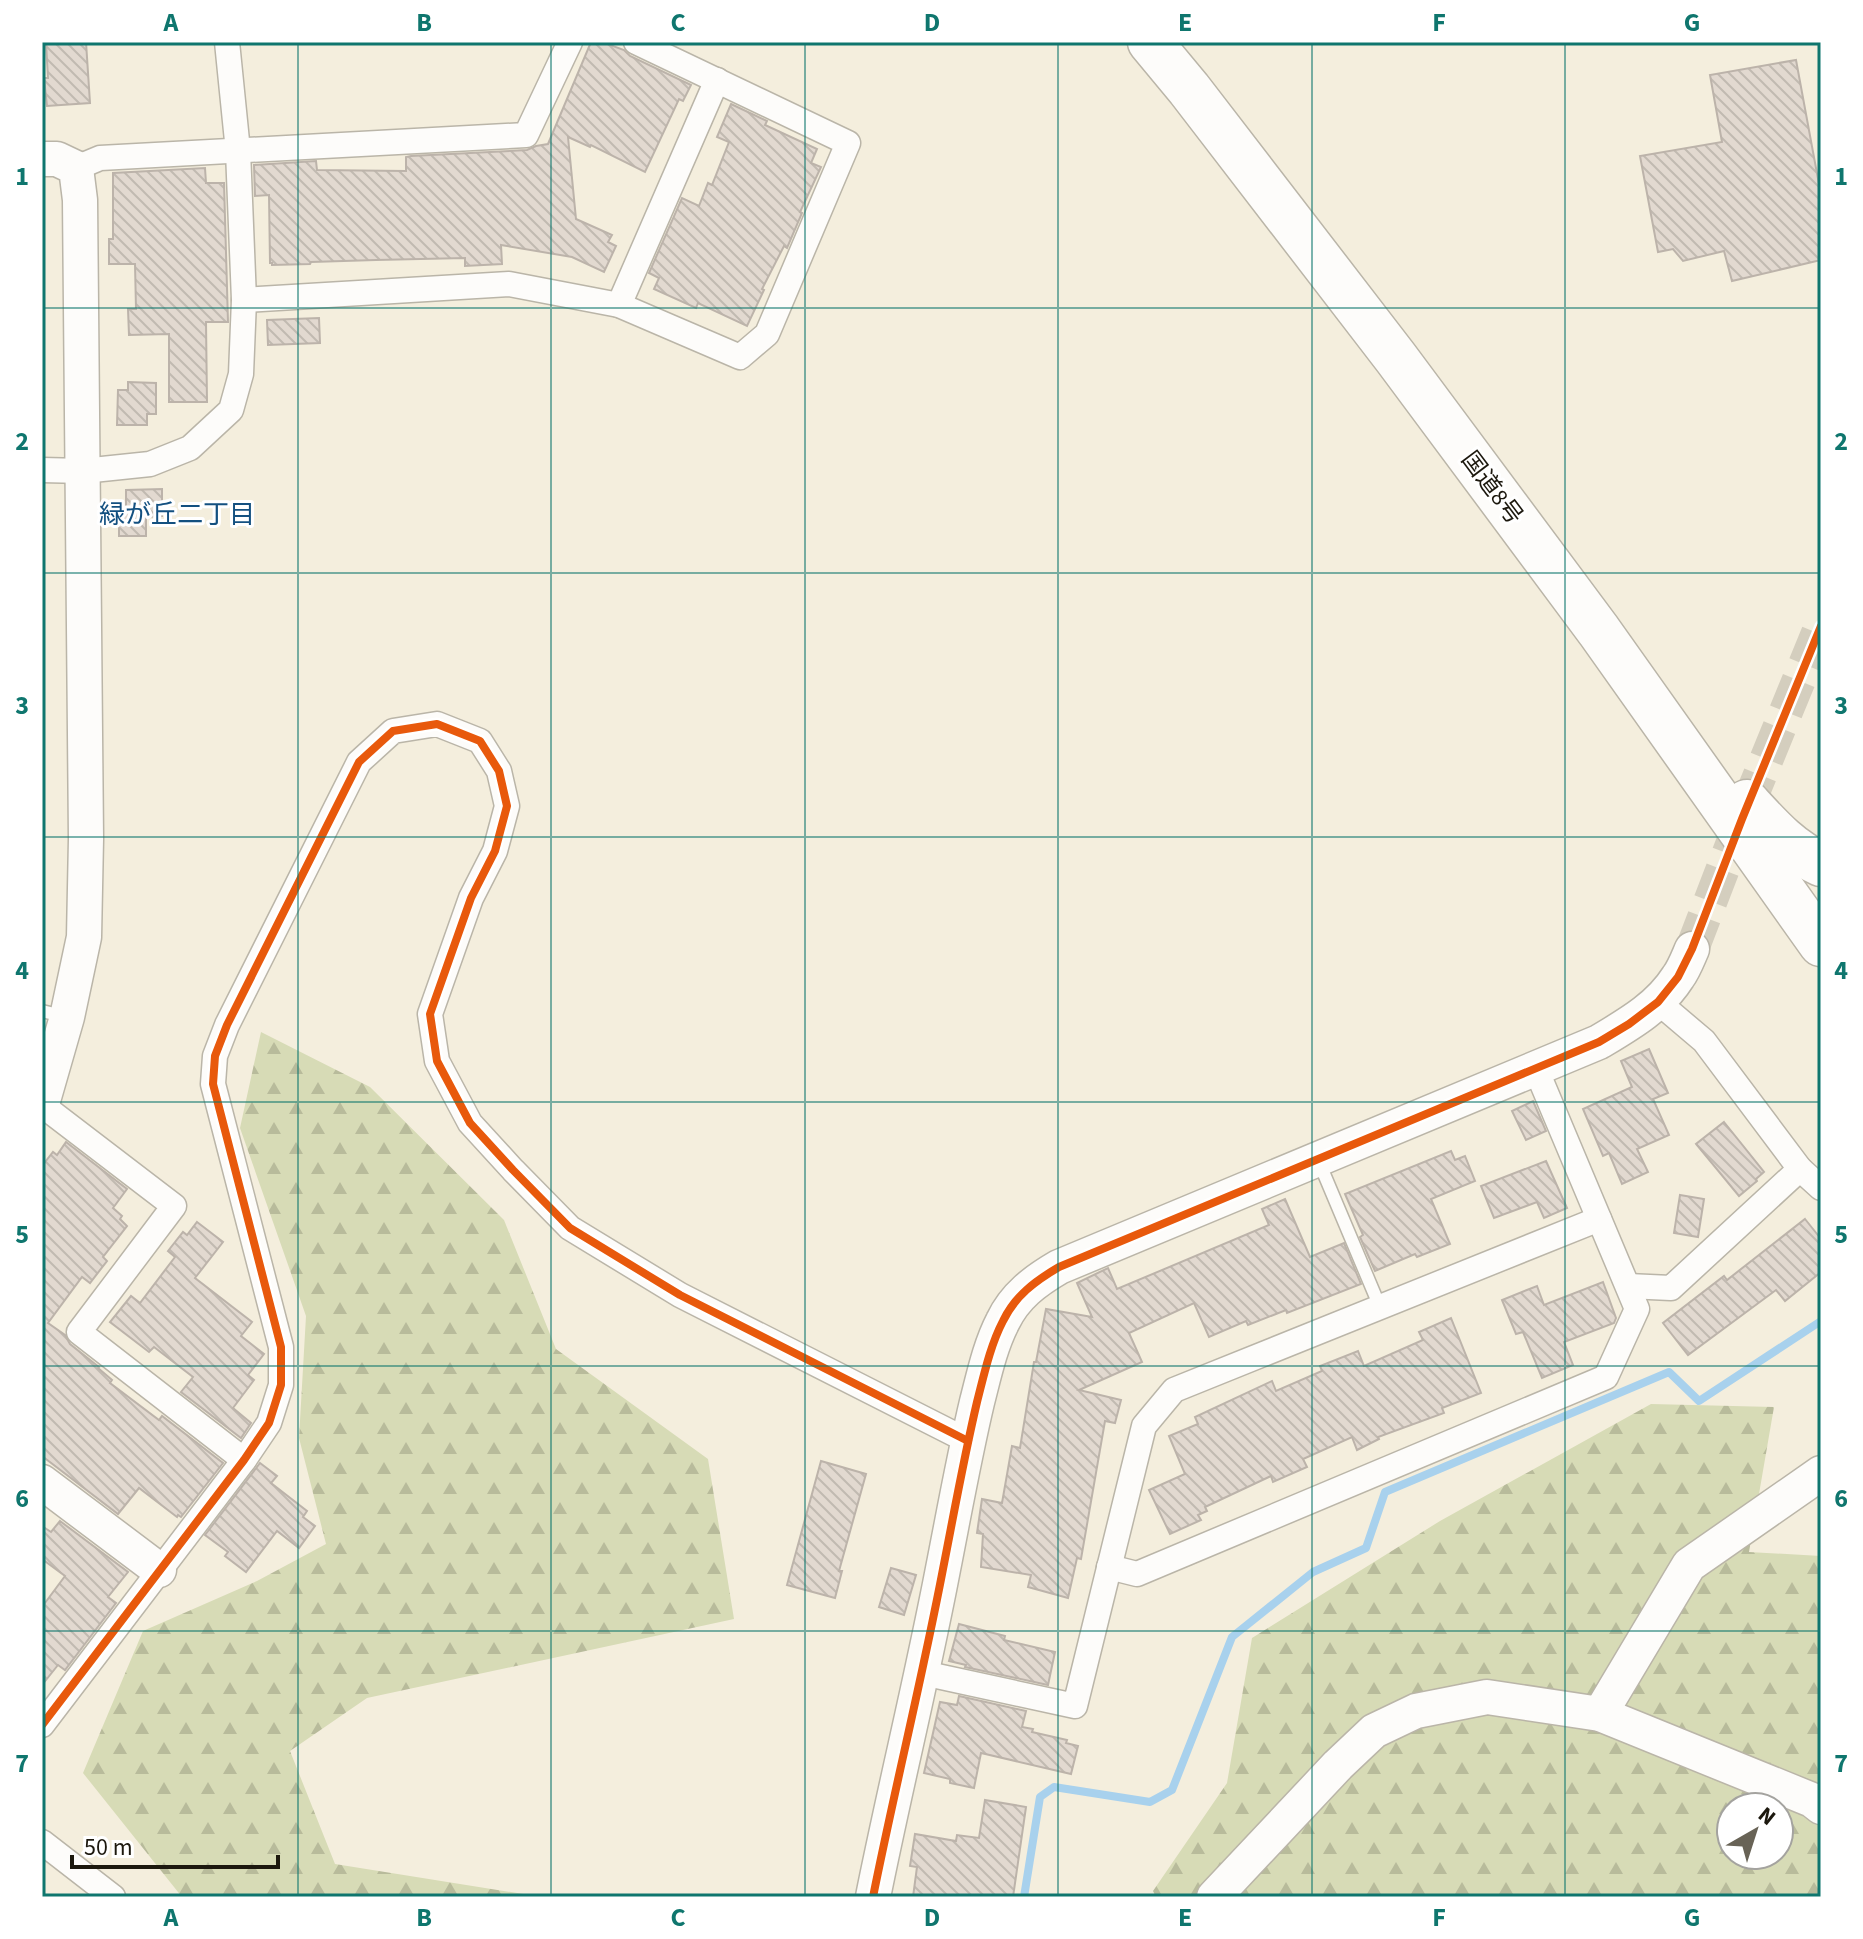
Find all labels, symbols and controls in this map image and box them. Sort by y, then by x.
text: A [163,4,180,41]
text: B [416,4,432,41]
text: C [670,4,686,41]
text: D [924,4,940,41]
text: E [1178,4,1192,41]
text: F [1432,4,1446,41]
text: G [1684,4,1700,41]
text: 1 [15,158,29,195]
text: 1 [1834,158,1848,195]
text: 2 [15,423,29,460]
text: 2 [1834,423,1848,460]
street label: 国道8号 [1453,444,1531,532]
district label: 緑が丘二丁目 [99,496,255,533]
text: 3 [15,687,29,724]
text: 3 [1834,687,1848,724]
text: 4 [15,952,29,989]
text: 4 [1834,952,1848,989]
text: 5 [15,1216,29,1253]
text: 5 [1834,1216,1848,1253]
text: 6 [15,1480,29,1517]
text: 6 [1834,1480,1848,1517]
text: 7 [15,1745,29,1782]
text: 7 [1834,1745,1848,1782]
north arrow [1715,1791,1795,1871]
text: N [1751,1799,1783,1833]
scale bar [72,1819,278,1869]
text: 50 m [84,1830,133,1865]
text: A [163,1899,180,1936]
text: B [416,1899,432,1936]
text: C [670,1899,686,1936]
text: D [924,1899,940,1936]
text: E [1178,1899,1192,1936]
text: F [1432,1899,1446,1936]
text: G [1684,1899,1700,1936]

